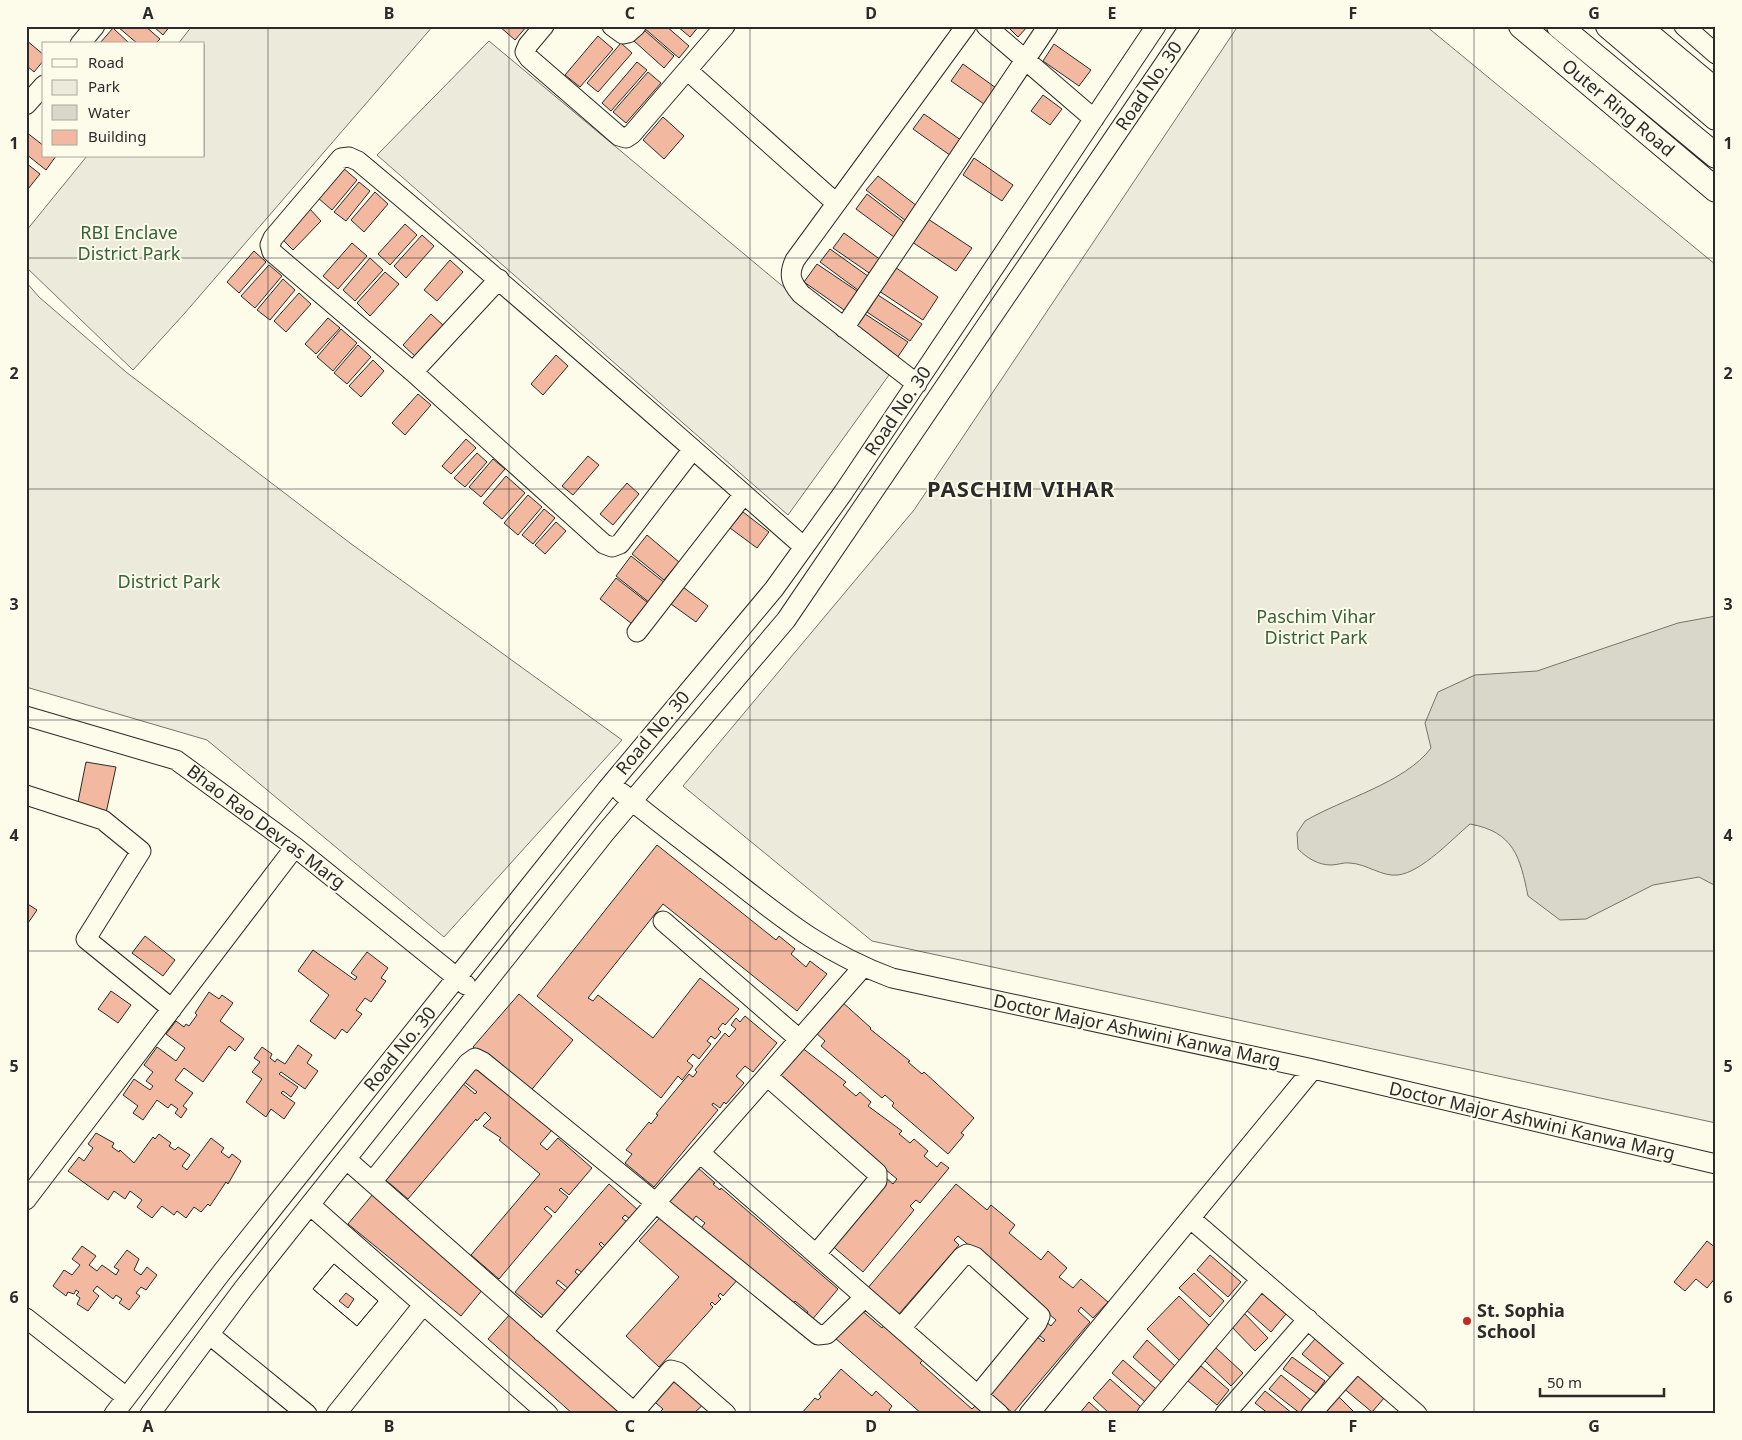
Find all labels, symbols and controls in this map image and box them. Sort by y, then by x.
text: A [142,2,154,24]
text: B [384,2,394,24]
text: C [625,2,635,24]
text: D [865,2,877,24]
text: E [1108,2,1117,24]
text: F [1349,2,1357,24]
text: G [1588,2,1600,24]
street label: Road No. 30 [1110,36,1187,135]
legend [42,42,205,158]
text: Road [88,52,124,72]
street label: Outer Ring Road [1557,53,1680,161]
text: Park [88,76,120,96]
text: Water [88,102,130,122]
text: Building [88,126,146,146]
text: 1 [9,132,19,154]
text: 1 [1723,132,1733,154]
park label: RBI Enclave District Park [78,220,181,265]
street label: Road No. 30 [859,361,936,460]
text: 2 [9,362,19,384]
text: 2 [1723,362,1733,384]
district label: PASCHIM VIHAR [927,473,1115,503]
park label: District Park [118,569,221,593]
text: 3 [9,593,19,615]
text: 3 [1723,593,1733,615]
park label: Paschim Vihar District Park [1256,604,1376,649]
street label: Road No. 30 [610,685,694,779]
street label: Bhao Rao Devras Marg [182,759,351,894]
text: 4 [9,824,19,846]
text: 4 [1723,824,1733,846]
street label: Doctor Major Ashwini Kanwa Marg [992,988,1283,1072]
street label: Road No. 30 [358,1001,441,1096]
text: 5 [9,1055,19,1077]
text: 5 [1723,1055,1733,1077]
street label: Doctor Major Ashwini Kanwa Marg [1387,1075,1678,1165]
text: 6 [9,1286,19,1308]
text: 6 [1723,1286,1733,1308]
place label: St. Sophia School [1477,1298,1565,1343]
marker: St. Sophia School [1461,1315,1473,1327]
scale bar [1540,1365,1663,1397]
text: 50 m [1547,1372,1582,1392]
text: A [142,1415,154,1437]
text: B [384,1415,394,1437]
text: C [625,1415,635,1437]
text: D [865,1415,877,1437]
text: E [1108,1415,1117,1437]
text: F [1349,1415,1357,1437]
text: G [1588,1415,1600,1437]

